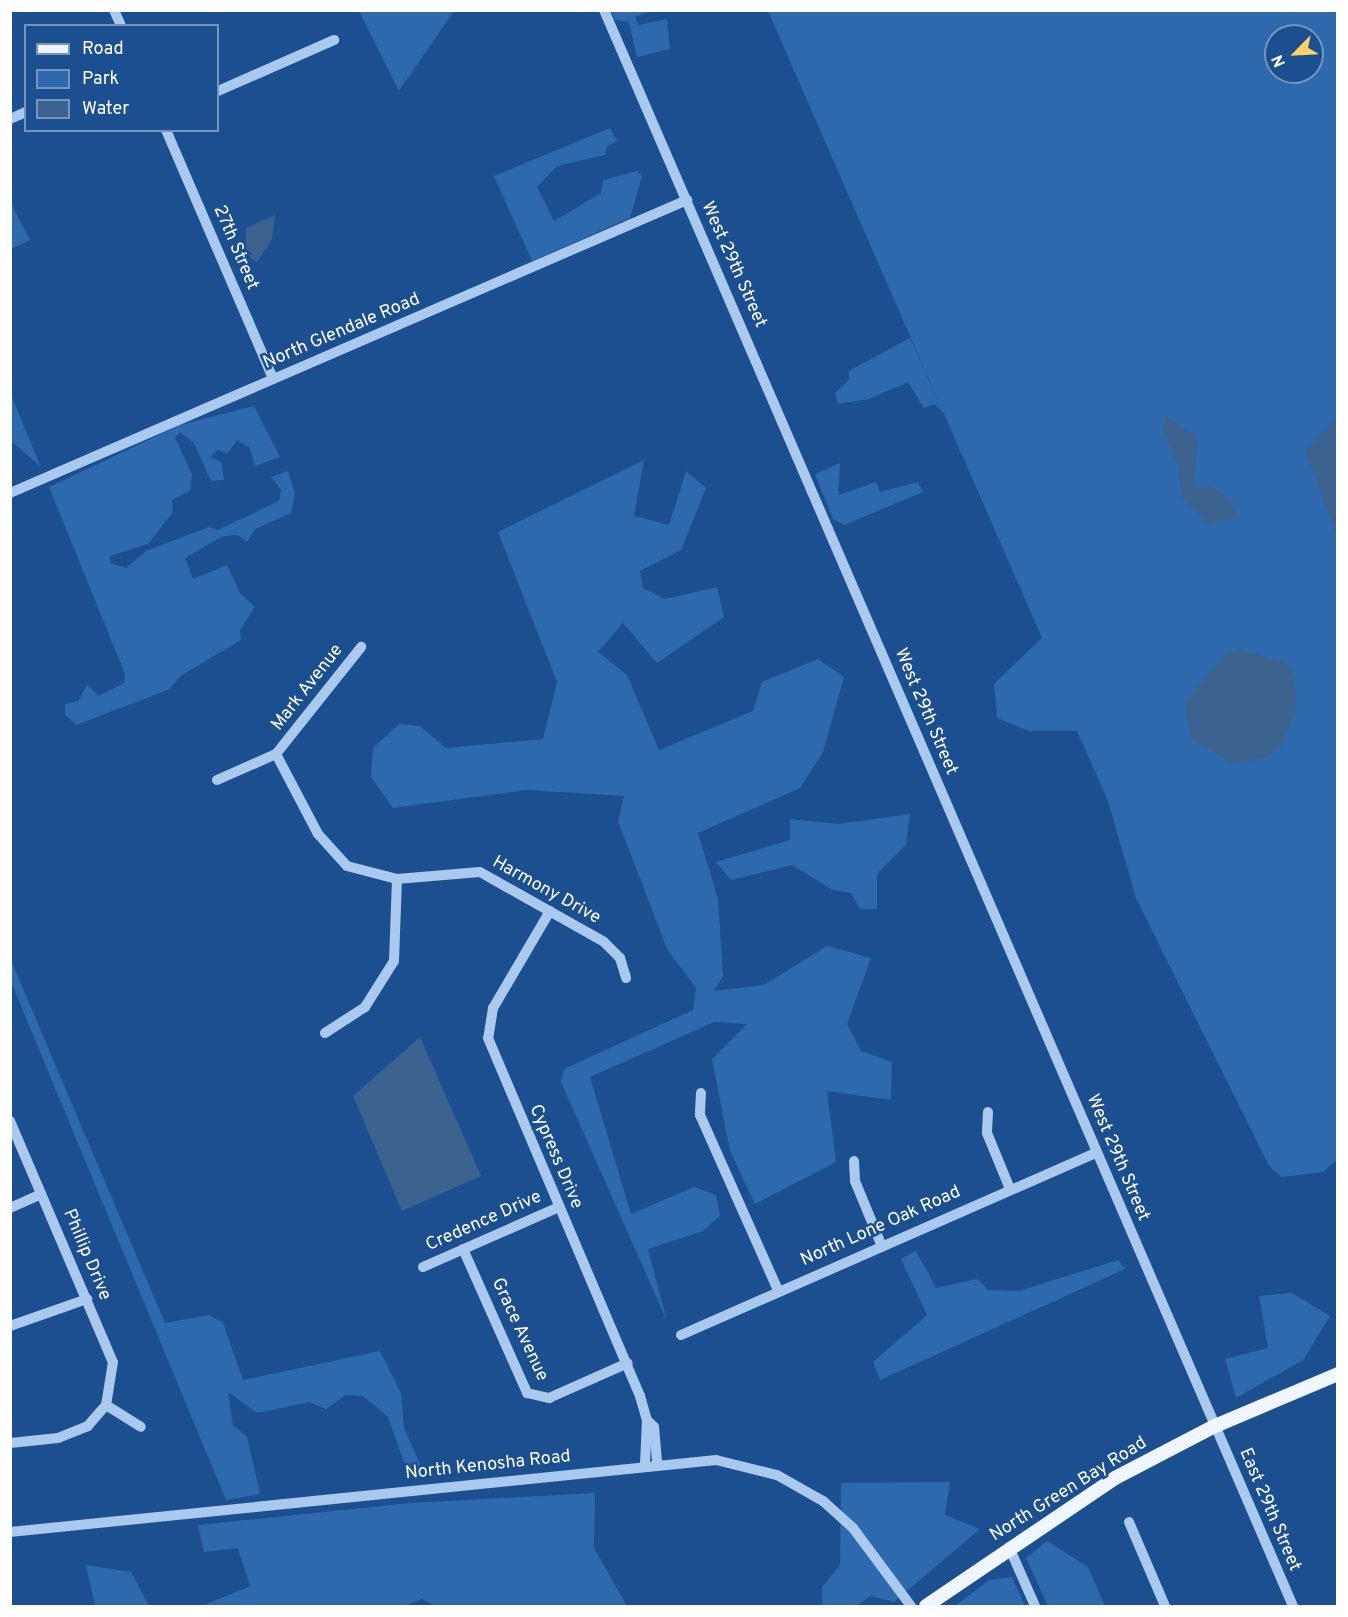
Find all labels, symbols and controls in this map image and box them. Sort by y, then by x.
legend [24,24,219,132]
north arrow [1264,24,1324,84]
text: Road [82,38,124,61]
text: N [1268,51,1291,70]
text: Park [82,68,119,91]
text: Water [82,98,129,121]
street label: West 29th Street [696,199,770,331]
street label: 27th Street [207,202,263,294]
street label: North Glendale Road [260,289,424,375]
street label: Mark Avenue [267,640,349,736]
street label: West 29th Street [889,645,961,779]
street label: Harmony Drive [488,852,604,930]
street label: West 29th Street [1081,1091,1153,1225]
street label: Cypress Drive [523,1102,587,1212]
street label: North Lone Oak Road [798,1182,964,1272]
street label: Credence Drive [423,1187,545,1257]
street label: Phillip Drive [57,1206,115,1304]
street label: Grace Avenue [486,1275,552,1385]
street label: North Green Bay Road [987,1433,1151,1547]
street label: East 29th Street [1233,1445,1305,1575]
street label: North Kenosha Road [404,1447,572,1485]

